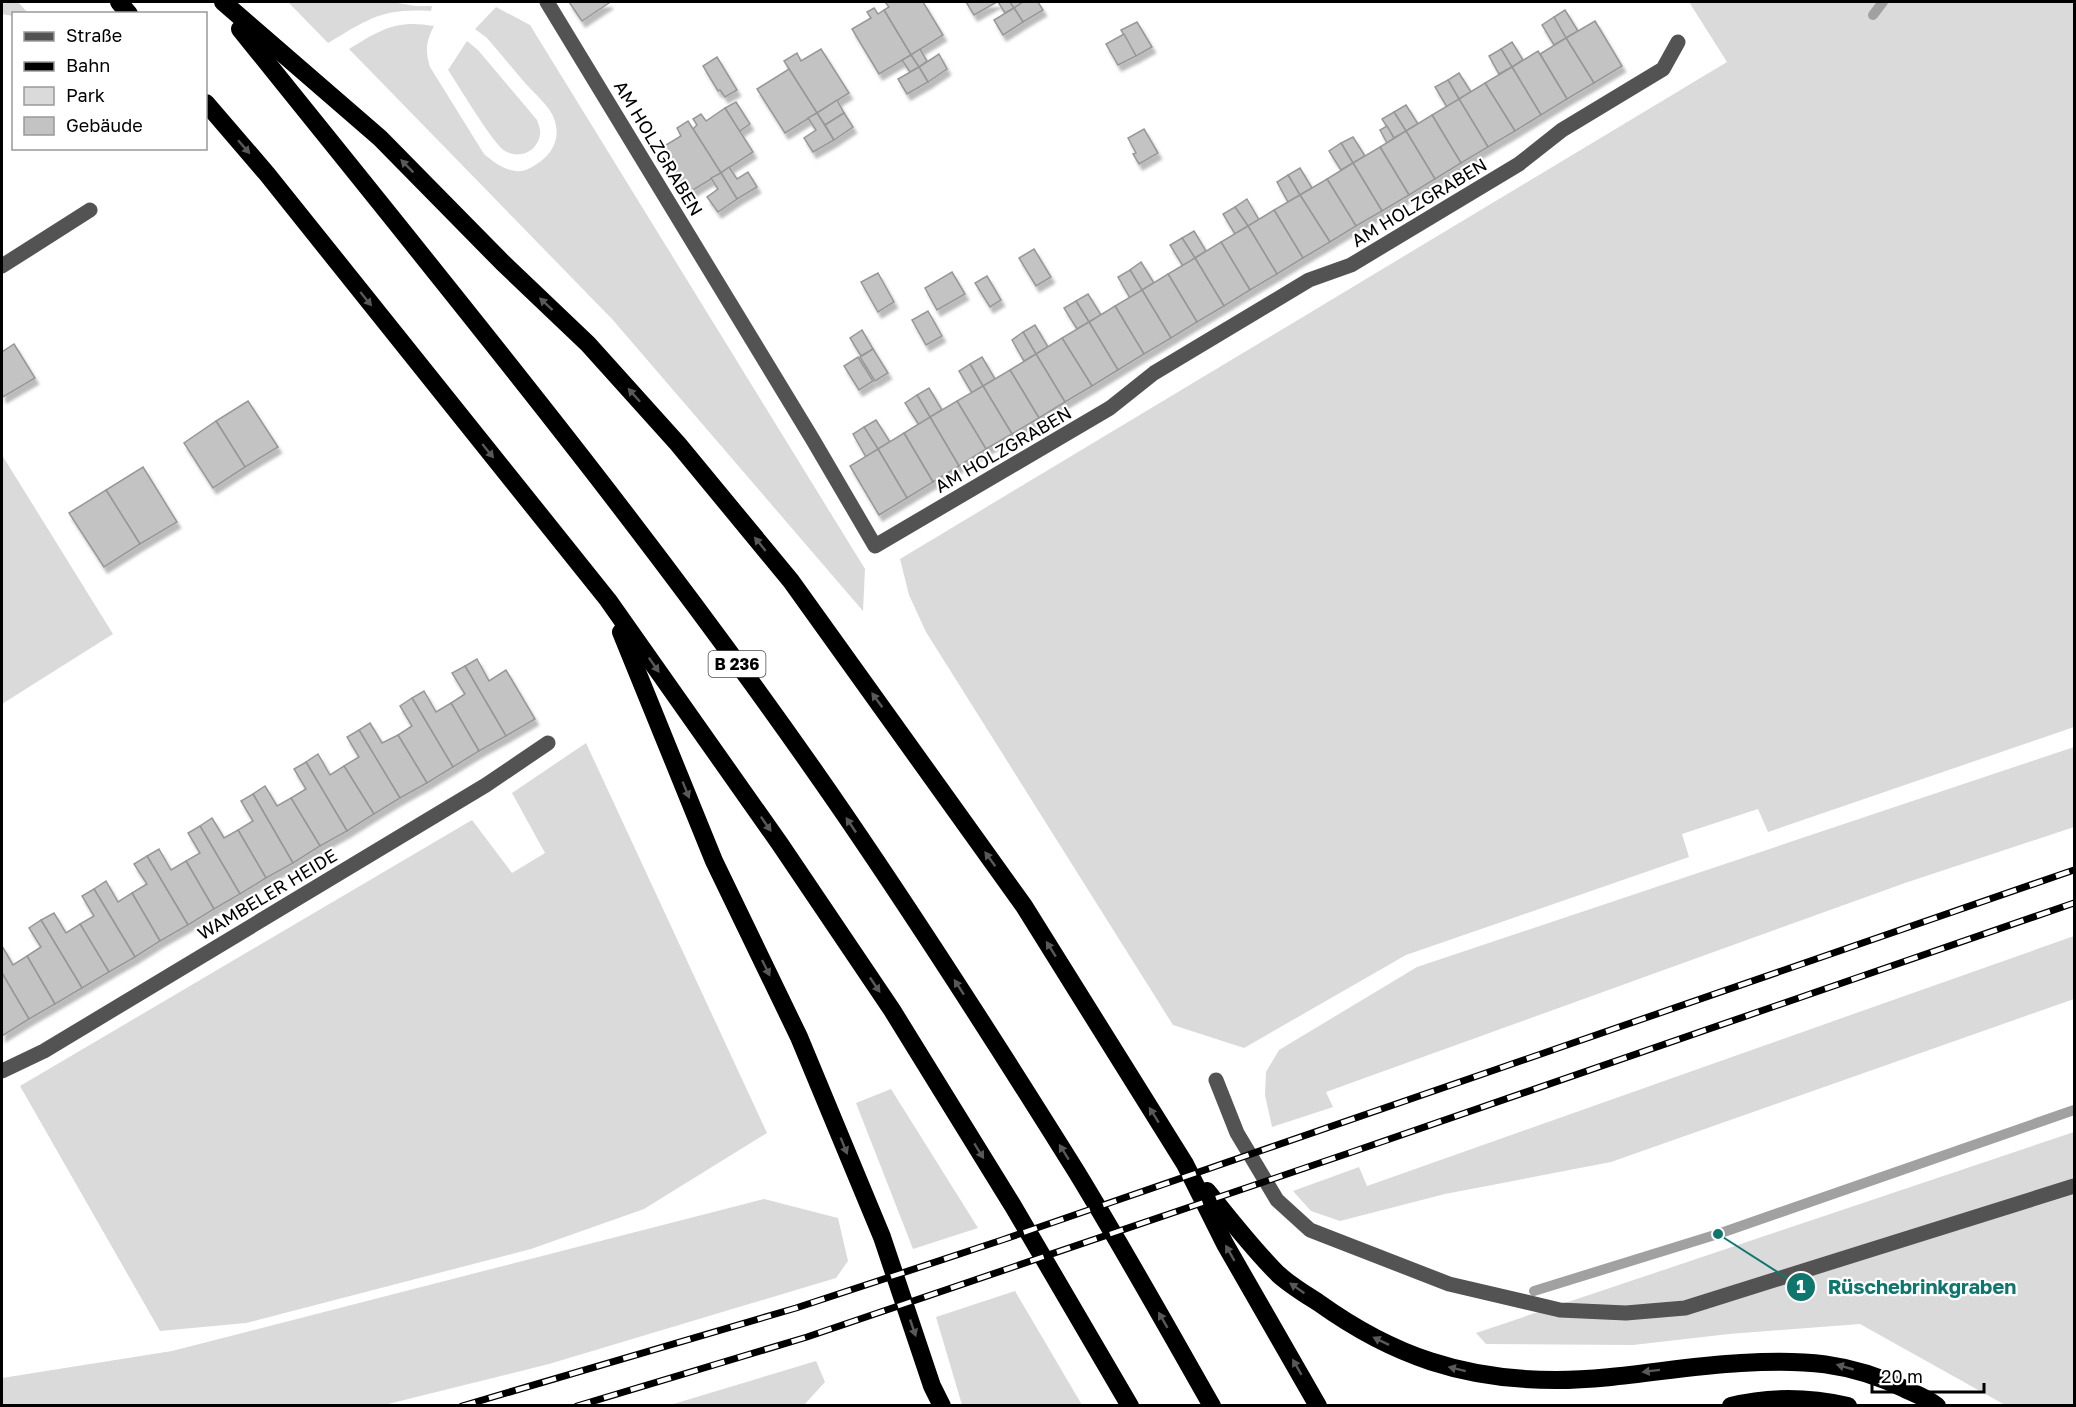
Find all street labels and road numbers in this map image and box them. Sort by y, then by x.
street label: AM HOLZGRABEN [610,76,708,220]
street label: AM HOLZGRABEN [1347,153,1491,251]
street label: AM HOLZGRABEN [931,401,1075,497]
road number: B 236 [708,651,766,677]
street label: WAMBELER HEIDE [193,844,341,944]

